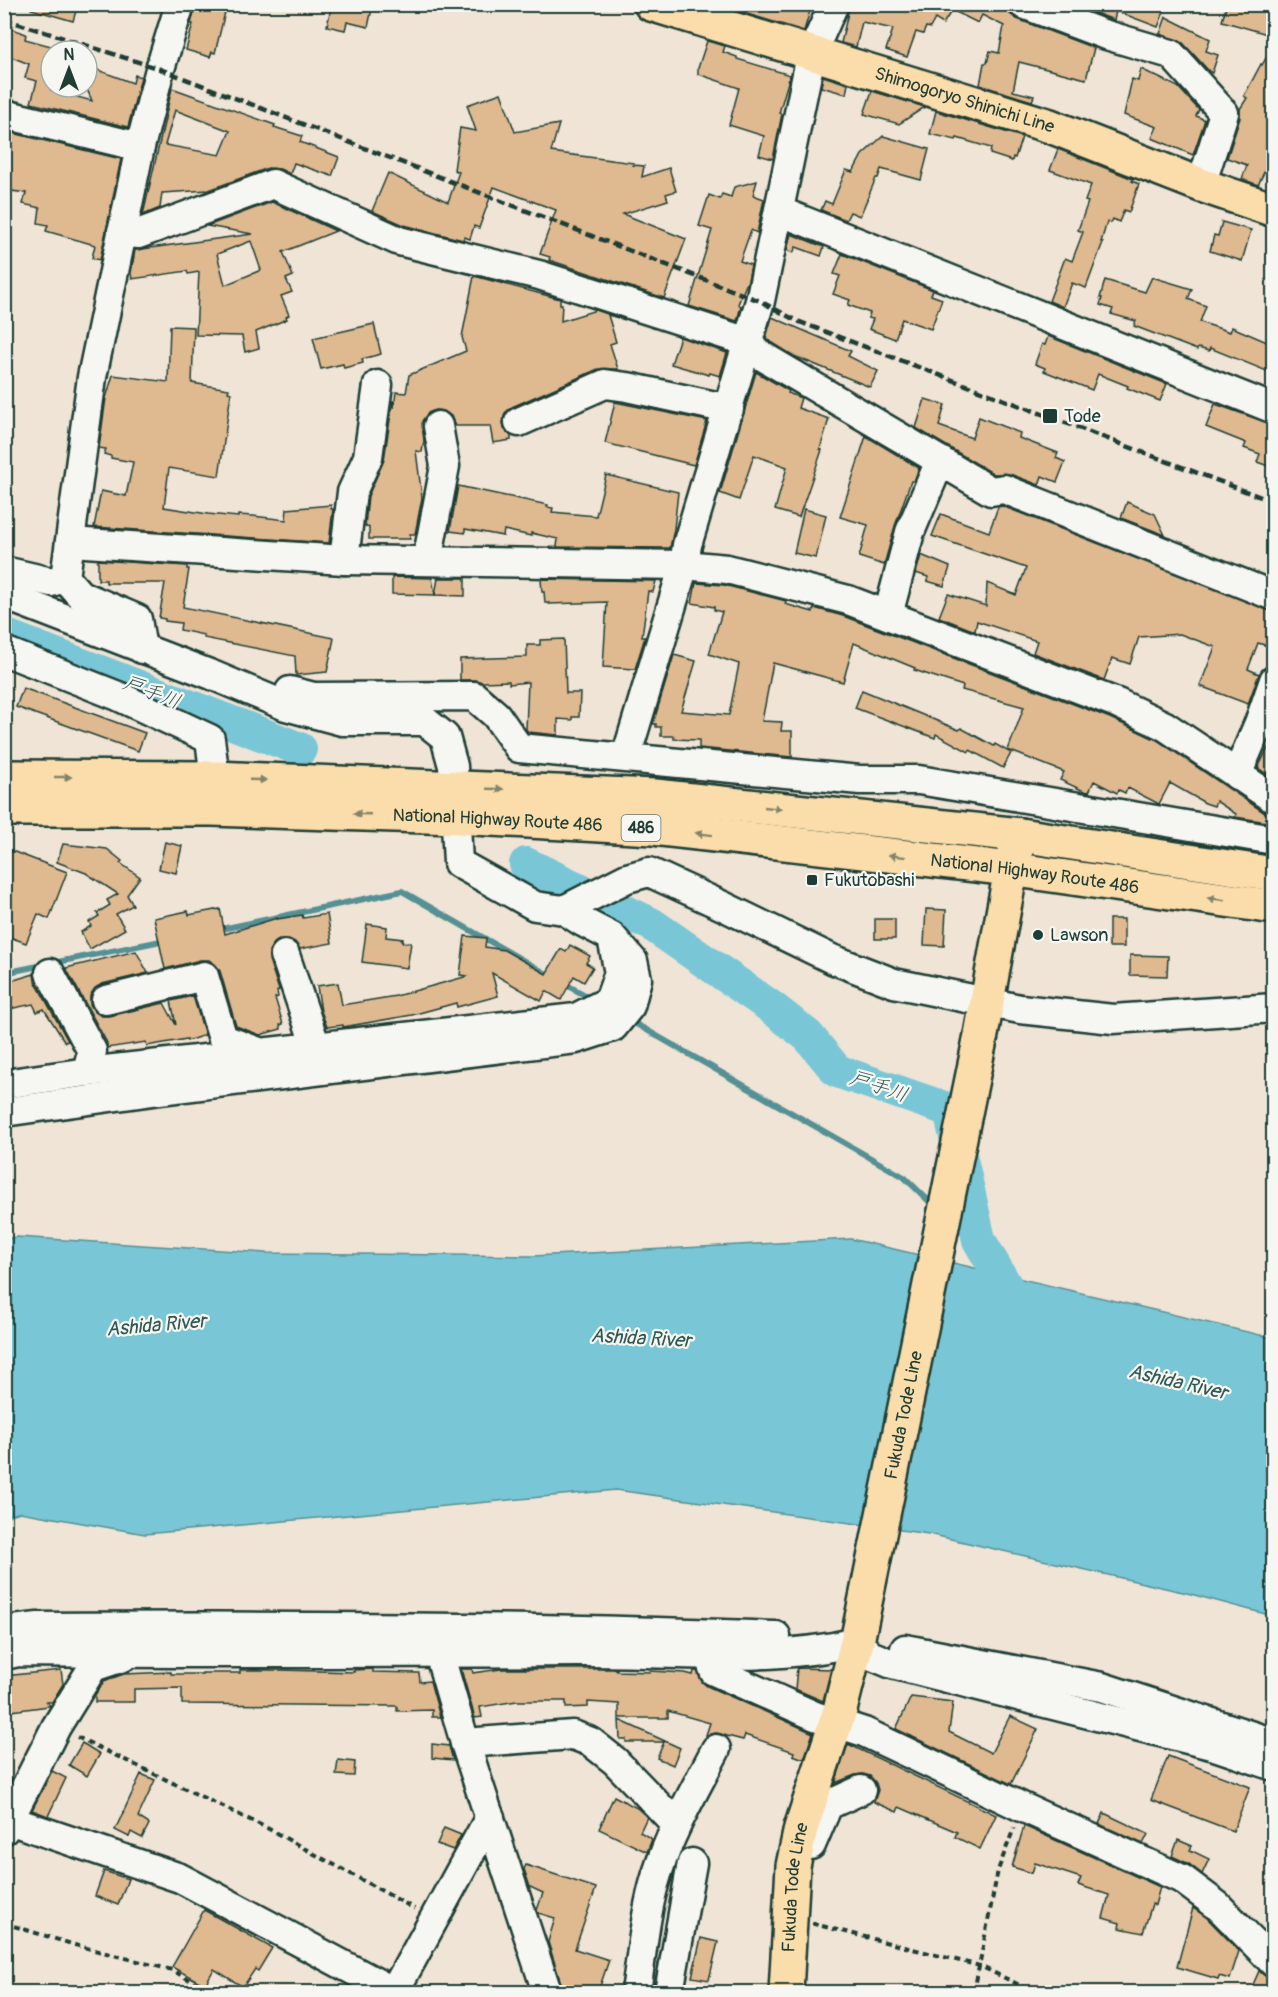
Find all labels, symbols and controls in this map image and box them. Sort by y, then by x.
north arrow [39,39,99,99]
text: N [64,45,75,65]
street label: Shimogoryo Shinichi Line [872,62,1057,138]
place label: Tode [1064,405,1101,428]
marker: Tode [1041,407,1059,425]
water label: 戸手川 [120,670,184,714]
one-way arrow [53,772,72,782]
one-way arrow [248,775,267,785]
one-way arrow [485,784,504,793]
street label: National Highway Route 486 [392,803,604,837]
one-way arrow [764,803,783,813]
one-way arrow [353,810,372,819]
road number: 486 [622,815,660,841]
one-way arrow [694,829,713,839]
street label: National Highway Route 486 [929,848,1141,899]
one-way arrow [888,851,907,861]
place label: Fukutobashi [824,869,914,892]
marker: Fukutobashi [805,873,819,887]
one-way arrow [1206,894,1225,903]
place label: Lawson [1050,924,1108,947]
marker: Lawson [1031,928,1045,942]
water label: 戸手川 [847,1064,911,1108]
water label: Ashida River [105,1308,210,1342]
water label: Ashida River [590,1323,695,1353]
street label: Fukuda Tode Line [879,1349,928,1481]
water label: Ashida River [1126,1359,1232,1406]
street label: Fukuda Tode Line [777,1819,814,1953]

